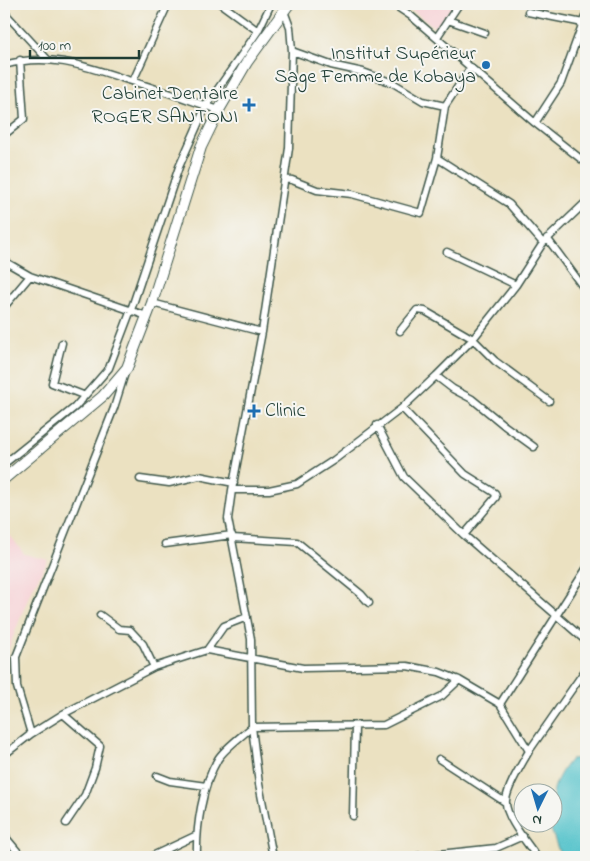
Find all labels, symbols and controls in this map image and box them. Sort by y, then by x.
scale bar [30,28,139,60]
text: 100 m [38,35,71,57]
place label: Institut Supérieur Sage Femme de Kobaya [275,40,477,93]
marker: Institut Supérieur Sage Femme de Kobaya [480,59,492,71]
place label: Cabinet Dentaire ROGER SANTONI [91,80,238,132]
marker: Cabinet Dentaire ROGER SANTONI [242,98,256,112]
place label: Clinic [265,397,305,426]
marker: Clinic [247,404,261,418]
north arrow [512,784,562,834]
text: N [531,809,543,830]

